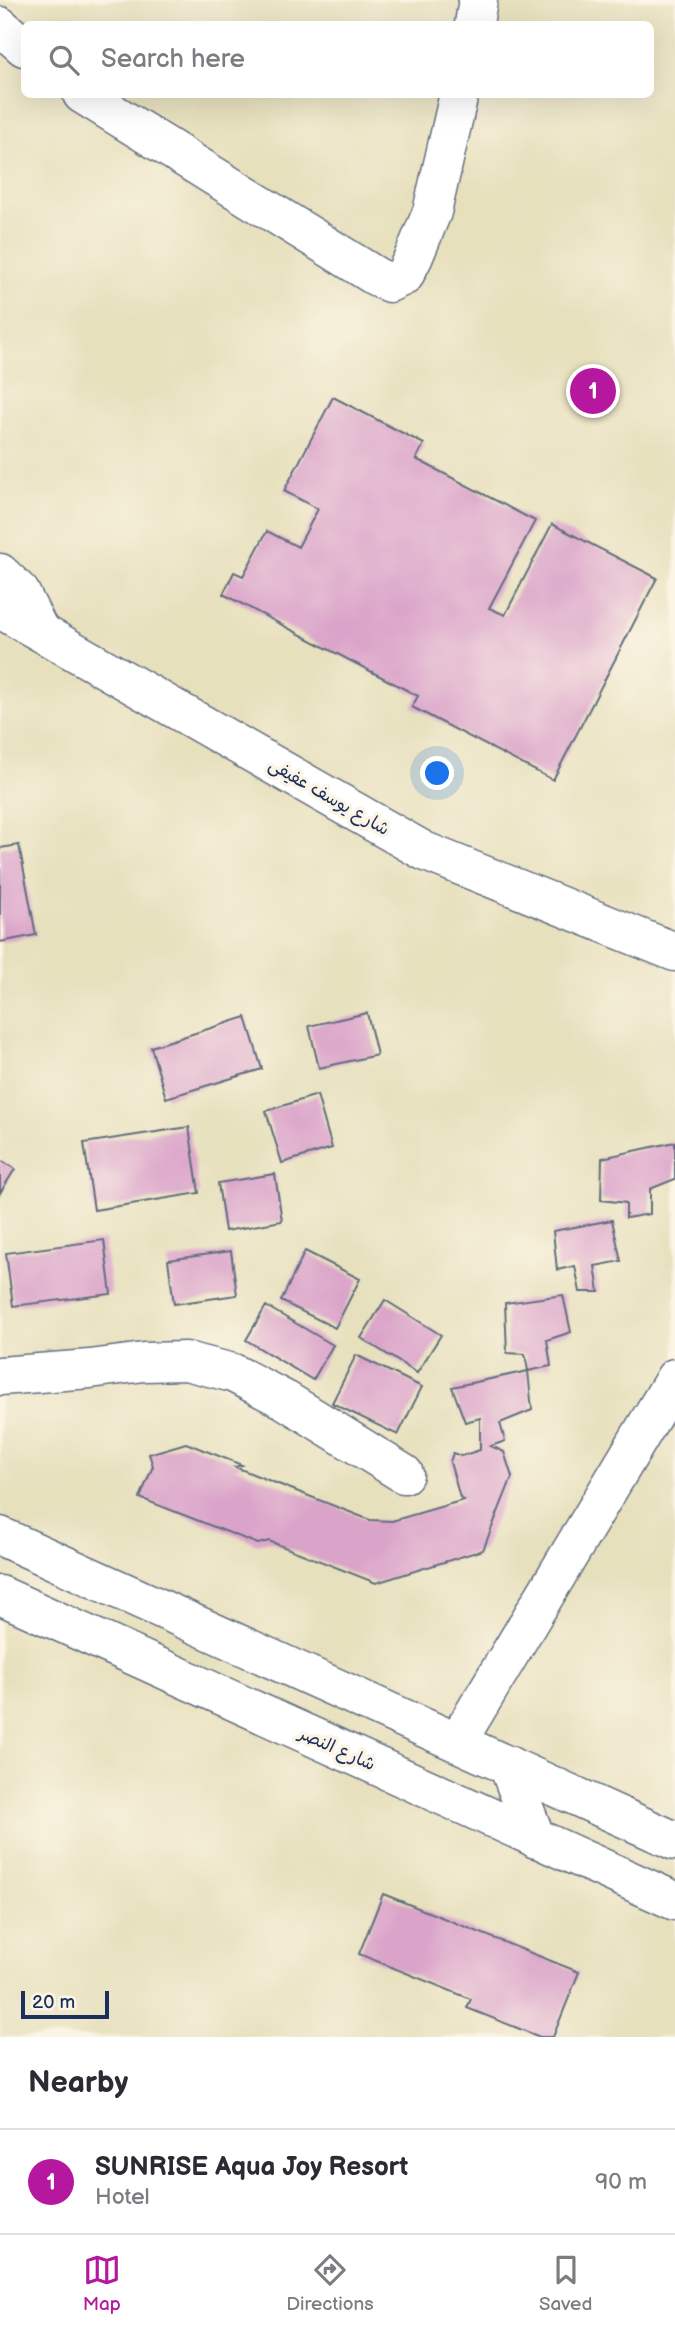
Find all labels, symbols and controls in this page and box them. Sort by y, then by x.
search box [21,21,654,98]
icon: search [45,41,83,79]
text: Search here [101,44,245,75]
pin: 1 [570,365,616,417]
street label: شارع يوسف عفيفى [264,754,393,841]
your location [420,756,454,790]
street label: شارع النصر [293,1722,378,1776]
scale bar [21,1988,108,2020]
text: 20 m [32,1991,75,2014]
text: Nearby [28,2065,128,2101]
text: SUNRISE Aqua Joy Resort [95,2152,408,2183]
text: 1 [46,2168,56,2196]
text: 90 m [595,2168,647,2196]
text: Hotel [95,2183,150,2211]
tab: Map [83,2251,121,2316]
tab: Directions [286,2251,374,2316]
tab: Saved [539,2251,592,2316]

